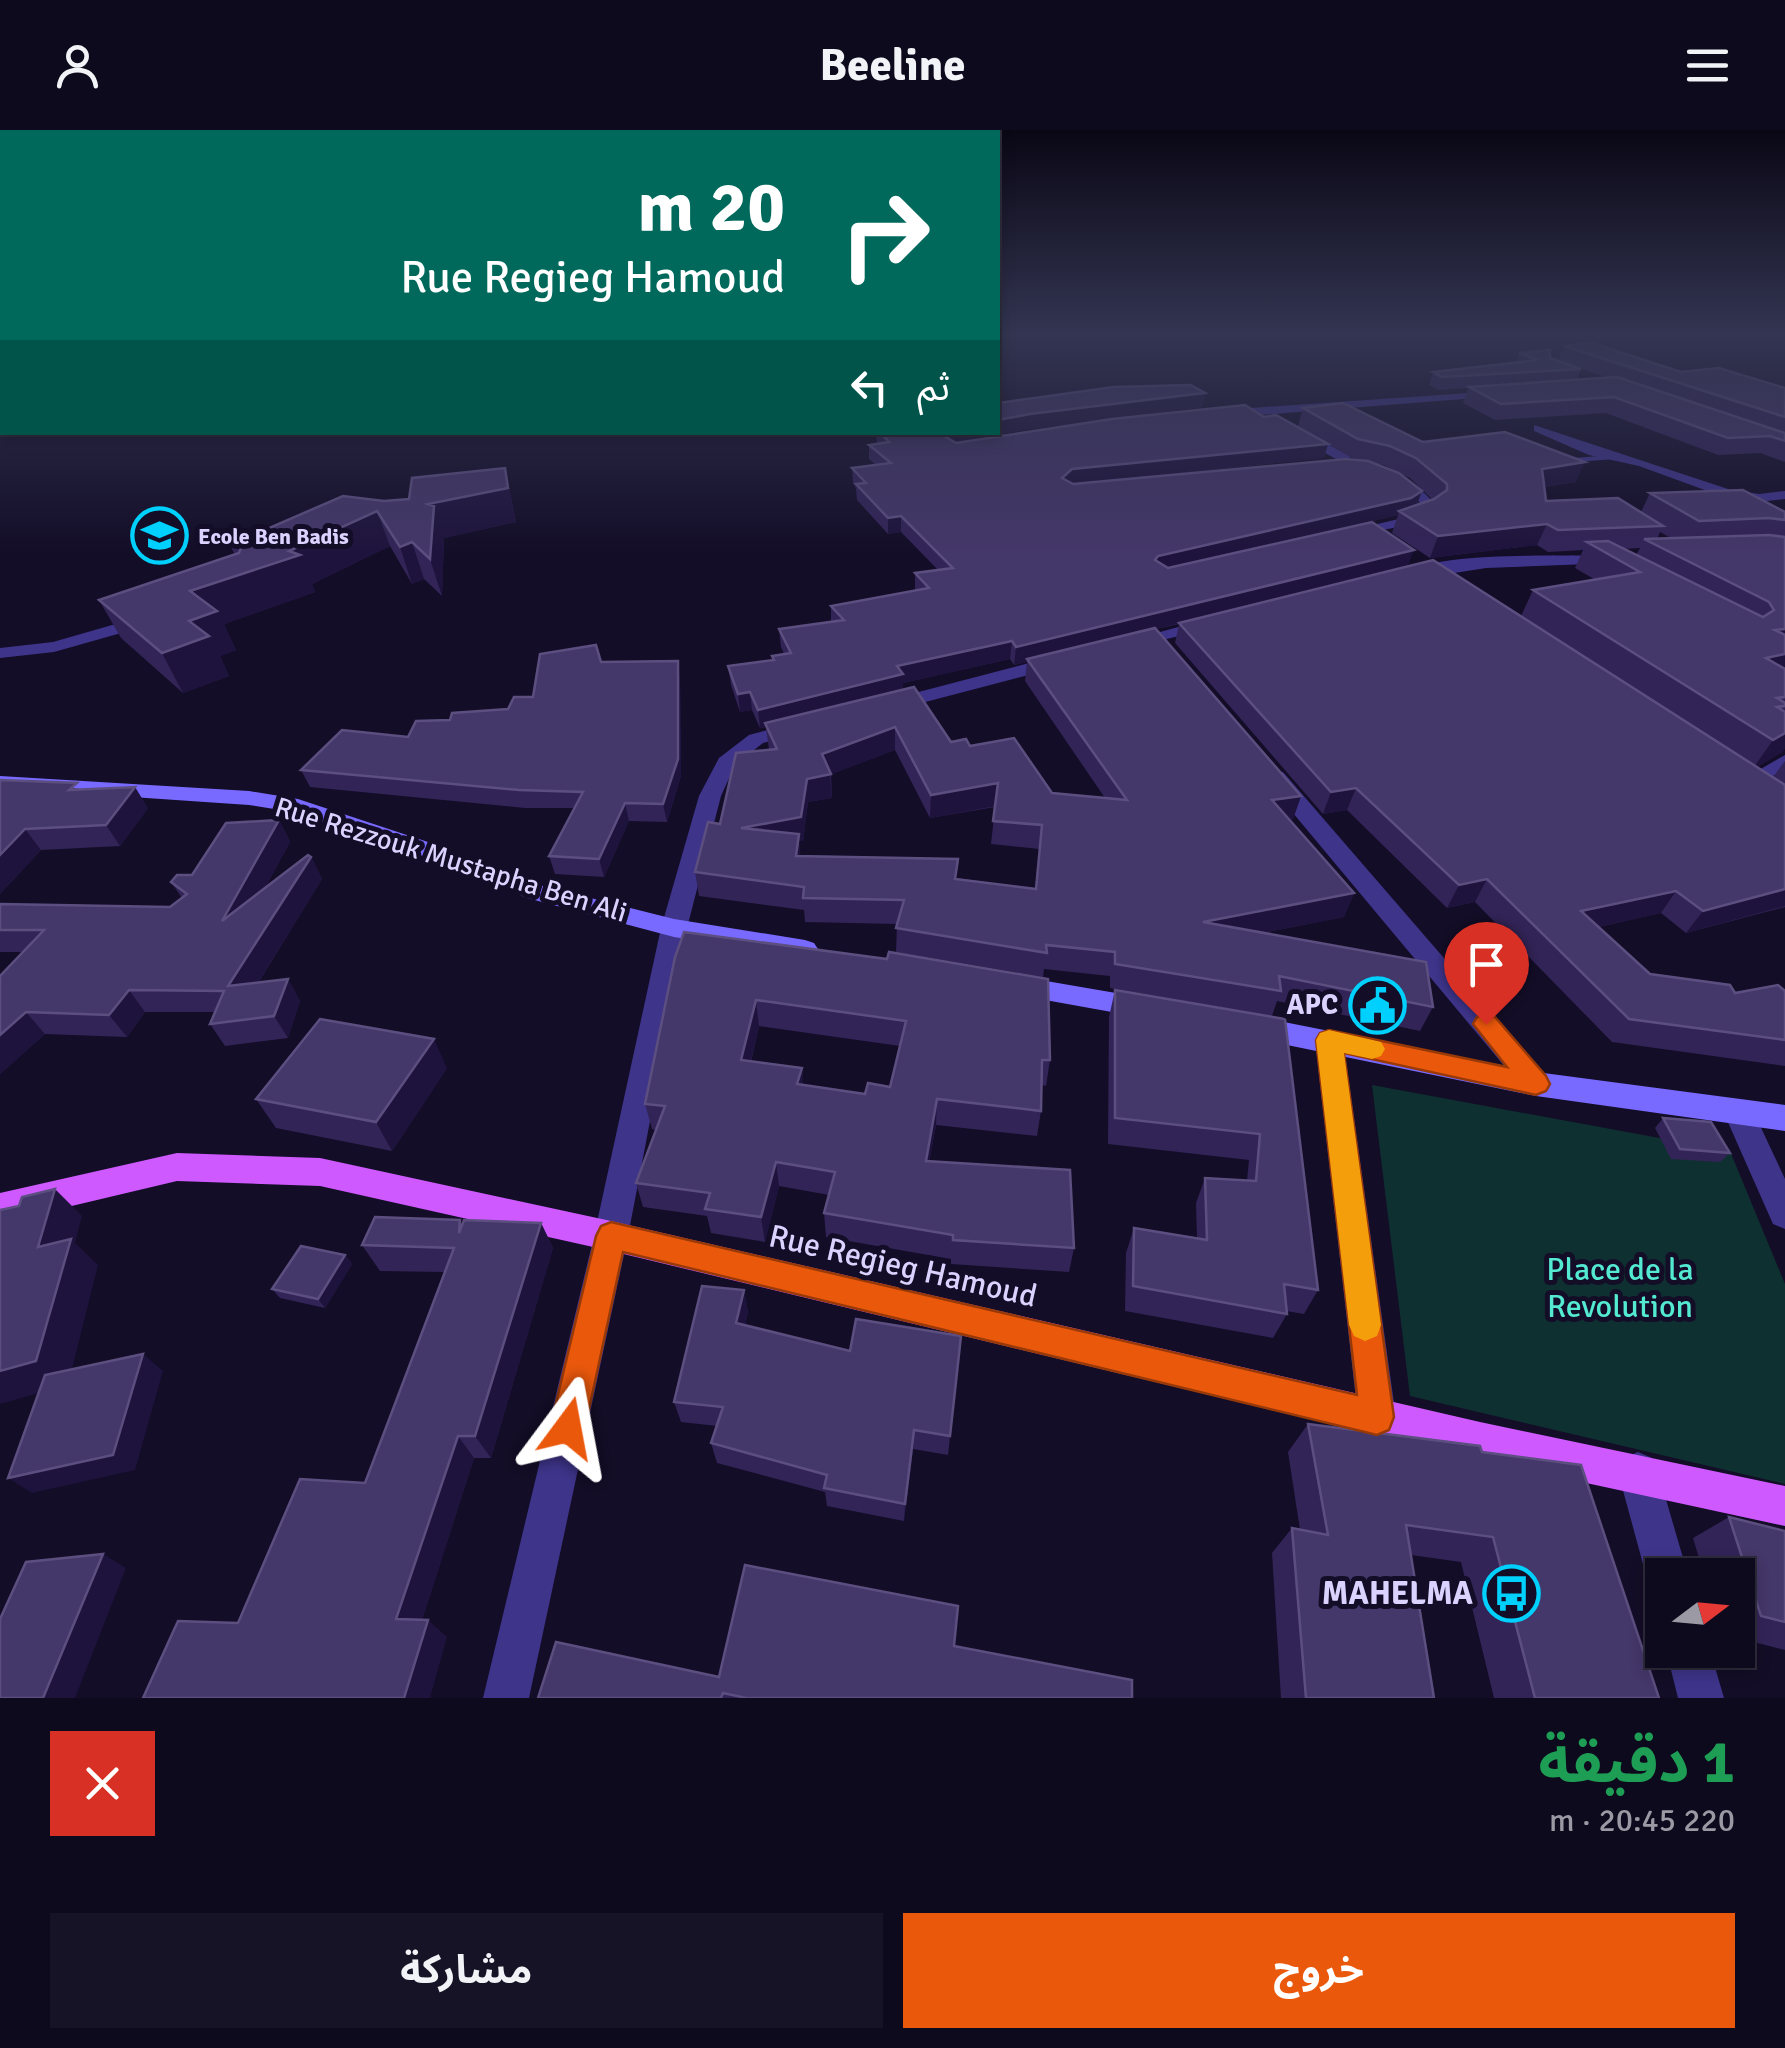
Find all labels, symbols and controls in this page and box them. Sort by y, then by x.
icon: person [50,38,105,93]
text: Beeline [819,38,966,93]
icon: menu [1680,38,1735,93]
text: 20 m [637,164,785,250]
icon: right [820,170,950,300]
text: Rue Regieg Hamoud [400,250,785,305]
icon: left [842,360,897,415]
text: ثم [917,364,950,411]
school or university icon: Ecole Ben Badis [129,506,189,566]
place label: Ecole Ben Badis [198,523,349,550]
street label: Rue Rezzouk Mustapha Ben Ali [271,790,631,930]
pin [1444,922,1529,1025]
icon: arrive [1459,937,1514,992]
public building icon: APC [1347,975,1407,1035]
place label: APC [1287,988,1338,1022]
street label: Rue Regieg Hamoud [765,1216,1041,1316]
park label: Place de la Revolution [1546,1250,1694,1326]
position arrow [516,1376,620,1480]
north arrow [1645,1558,1755,1668]
map controls [1645,1558,1755,1668]
bus stop icon: MAHELMA [1482,1563,1542,1623]
place label: MAHELMA [1322,1574,1474,1613]
text: 1 دقيقة [1538,1726,1735,1800]
button: close [50,1731,155,1836]
text: 220 m · 20:45 [1549,1801,1735,1840]
button: مشاركة [50,1913,883,2028]
button: خروج [903,1913,1735,2028]

